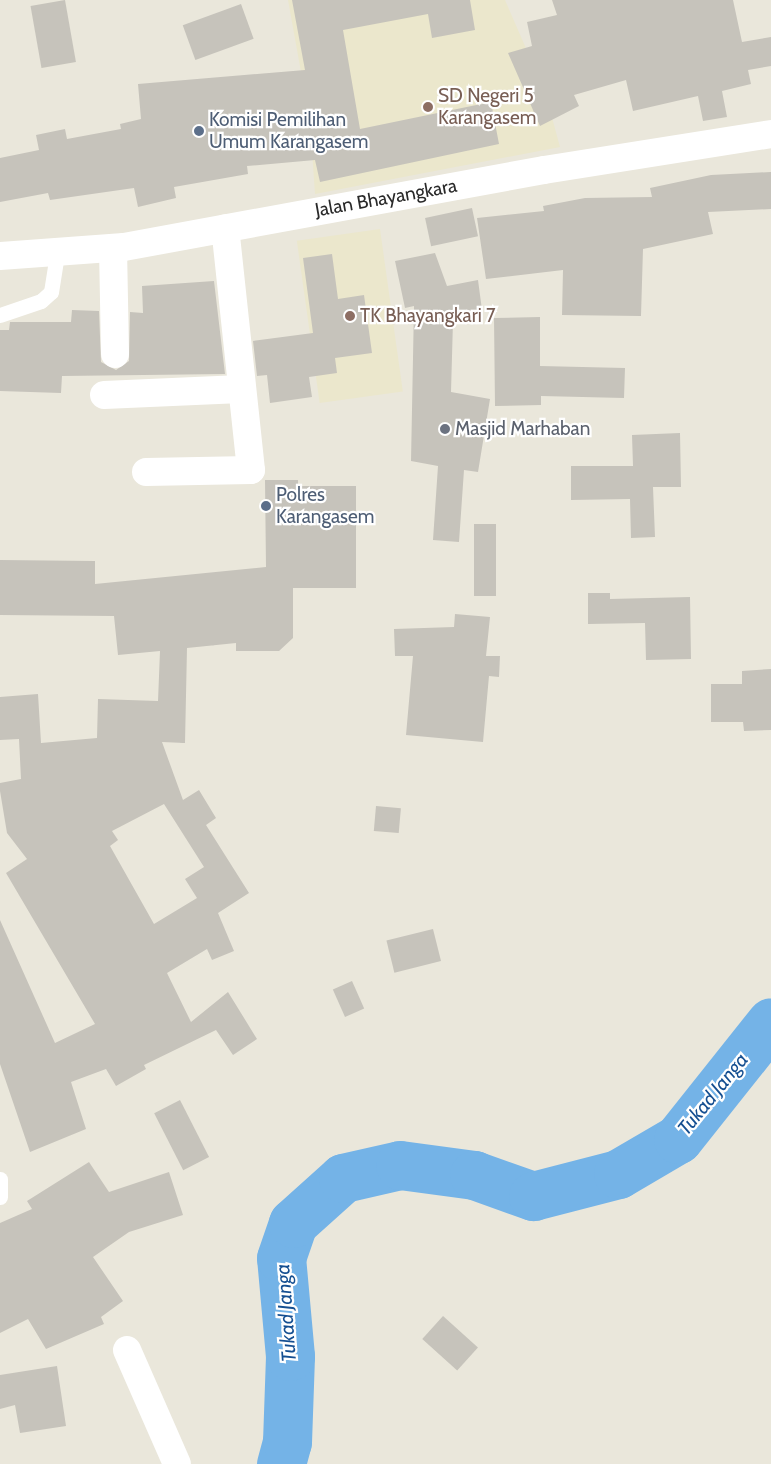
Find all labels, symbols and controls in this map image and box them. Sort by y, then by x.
place label: SD Negeri 5 Karangasem [438,85,536,129]
marker: SD Negeri 5 Karangasem [422,101,434,113]
place label: Komisi Pemilihan Umum Karangasem [209,109,368,153]
marker: Komisi Pemilihan Umum Karangasem [193,125,205,137]
street label: Jalan Bhayangkara [313,174,459,222]
place label: TK Bhayangkari 7 [360,305,496,327]
marker: TK Bhayangkari 7 [344,310,356,322]
place label: Masjid Marhaban [455,418,590,440]
marker: Masjid Marhaban [439,423,451,435]
place label: Polres Karangasem [276,484,374,528]
marker: Polres Karangasem [260,500,272,512]
water label: Tukad Janga [673,1048,753,1140]
water label: Tukad Janga [271,1263,301,1363]

